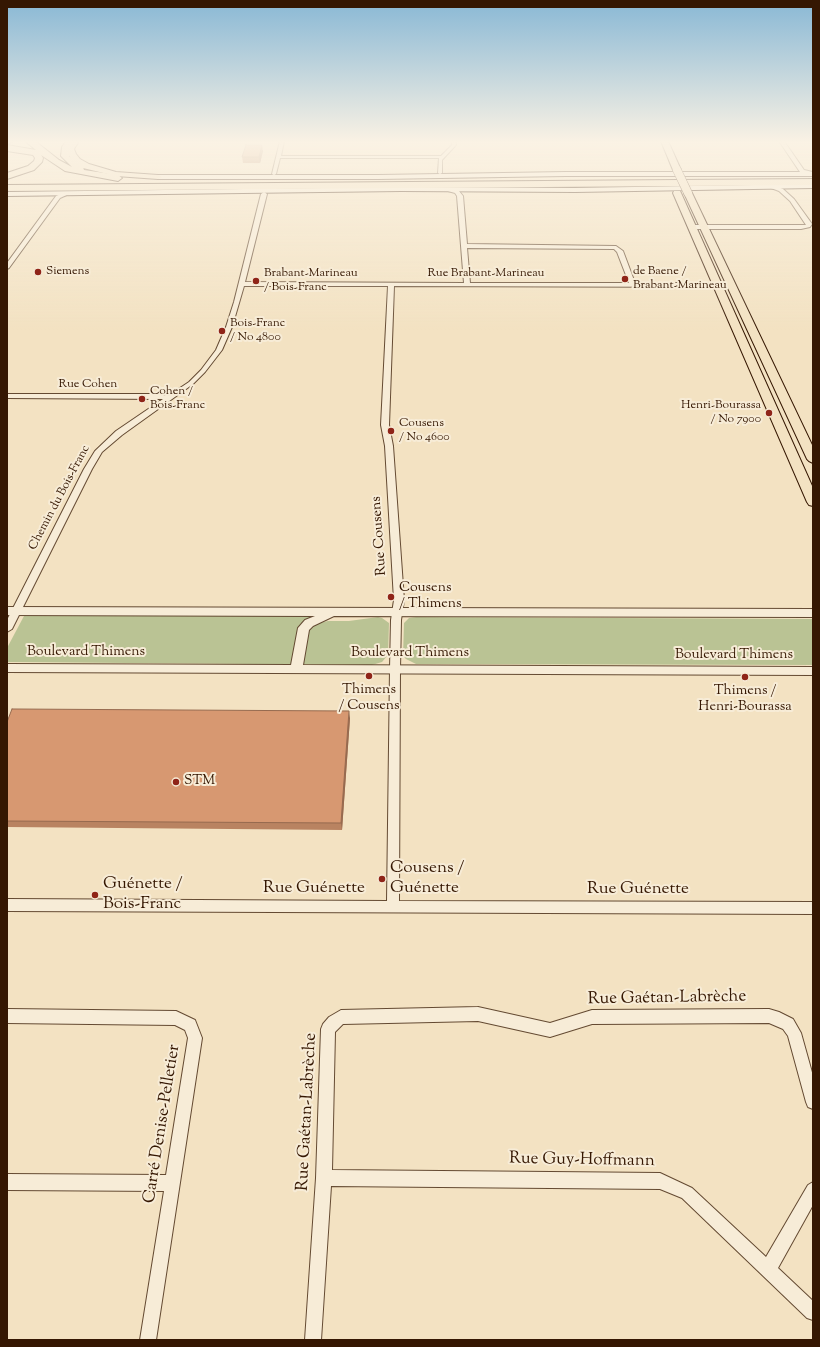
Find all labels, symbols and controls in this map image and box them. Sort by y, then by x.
place label: Siemens [46,265,89,279]
place label: de Baene / Brabant-Marineau [633,265,727,293]
marker: Siemens [33,267,43,277]
place label: Brabant-Marineau / Bois-Franc [264,267,358,295]
street label: Rue Brabant-Marineau [427,267,545,281]
marker: de Baene / Brabant-Marineau [620,274,630,284]
marker: Brabant-Marineau / Bois-Franc [251,276,261,286]
place label: Bois-Franc / No 4800 [230,317,285,345]
marker: Bois-Franc / No 4800 [217,326,227,336]
street label: Rue Cohen [59,378,117,392]
place label: Cohen / Bois-Franc [150,385,205,413]
marker: Cohen / Bois-Franc [137,394,147,404]
place label: Henri-Bourassa / No 7900 [681,399,761,427]
marker: Henri-Bourassa / No 7900 [764,408,774,418]
place label: Cousens / No 4600 [399,417,450,445]
marker: Cousens / No 4600 [386,426,396,436]
street label: Chemin du Bois-Franc [26,443,94,553]
street label: Rue Cousens [369,496,391,576]
place label: Cousens / Thimens [399,581,462,614]
marker: Cousens / Thimens [386,592,396,602]
street label: Boulevard Thimens [27,645,145,661]
street label: Boulevard Thimens [351,646,469,662]
street label: Boulevard Thimens [675,648,793,664]
marker: Thimens / Cousens [364,671,374,681]
marker: Thimens / Henri-Bourassa [740,672,750,682]
place label: Thimens / Cousens [338,683,400,716]
place label: Thimens / Henri-Bourassa [698,684,792,716]
place label: STM [184,774,215,790]
marker: STM [171,777,181,787]
place label: Cousens / Guénette [390,859,464,899]
marker: Cousens / Guénette [377,874,387,884]
place label: Guénette / Bois-Franc [103,875,183,915]
street label: Rue Guénette [263,879,365,899]
street label: Rue Guénette [587,880,689,900]
marker: Guénette / Bois-Franc [90,890,100,900]
street label: Rue Gaétan-Labrèche [588,987,746,1011]
street label: Rue Gaétan-Labrèche [294,1032,322,1192]
street label: Carré Denise-Pelletier [140,1043,186,1205]
street label: Rue Guy-Hoffmann [509,1150,655,1172]

